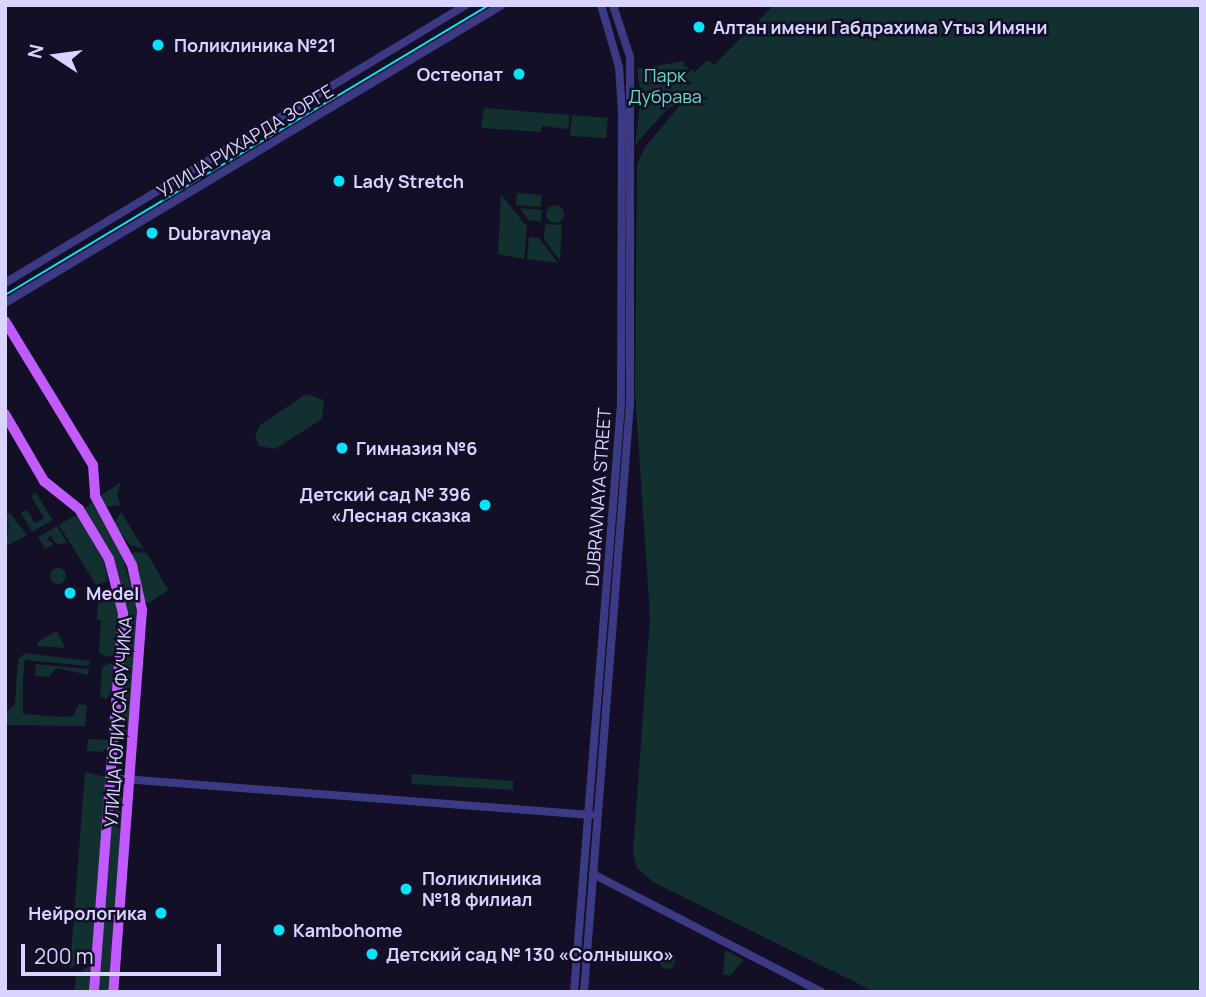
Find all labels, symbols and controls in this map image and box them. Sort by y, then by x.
place label: Алтан имени Габдрахима Утыз Имяни [713,16,1047,38]
marker: Алтан имени Габдрахима Утыз Имяни [691,19,707,35]
north arrow [21,21,91,91]
place label: Поликлиника №21 [174,34,336,56]
marker: Поликлиника №21 [148,35,168,55]
text: N [21,42,50,61]
place label: Остеопат [417,63,503,85]
marker: Остеопат [509,64,529,84]
park label: Парк Дубрава [628,65,702,108]
street label: УЛИЦА РИХАРДА ЗОРГЕ [153,80,337,202]
place label: Lady Stretch [353,170,464,192]
marker: Lady Stretch [331,173,347,189]
place label: Dubravnaya [168,222,271,244]
marker: Dubravnaya [142,223,162,243]
street label: DUBRAVNAYA STREET [581,407,615,587]
place label: Гимназия №6 [356,437,477,459]
marker: Гимназия №6 [334,440,350,456]
place label: Детский сад № 396 «Лесная сказка [300,484,471,526]
marker: Детский сад № 396 «Лесная сказка [477,497,493,513]
place label: Medel [86,582,139,604]
marker: Medel [60,583,80,603]
street label: УЛИЦА ЮЛИУСА ФУЧИКА [100,616,136,828]
place label: Поликлиника №18 филиал [422,868,542,910]
marker: Поликлиника №18 филиал [396,879,416,899]
place label: Нейрологика [28,902,147,924]
marker: Нейрологика [153,905,169,921]
place label: Kambohome [293,919,403,941]
marker: Kambohome [271,922,287,938]
scale bar [24,930,224,974]
text: 200 m [34,942,94,970]
place label: Детский сад № 130 «Солнышко» [386,943,674,965]
marker: Детский сад № 130 «Солнышко» [364,946,380,962]

